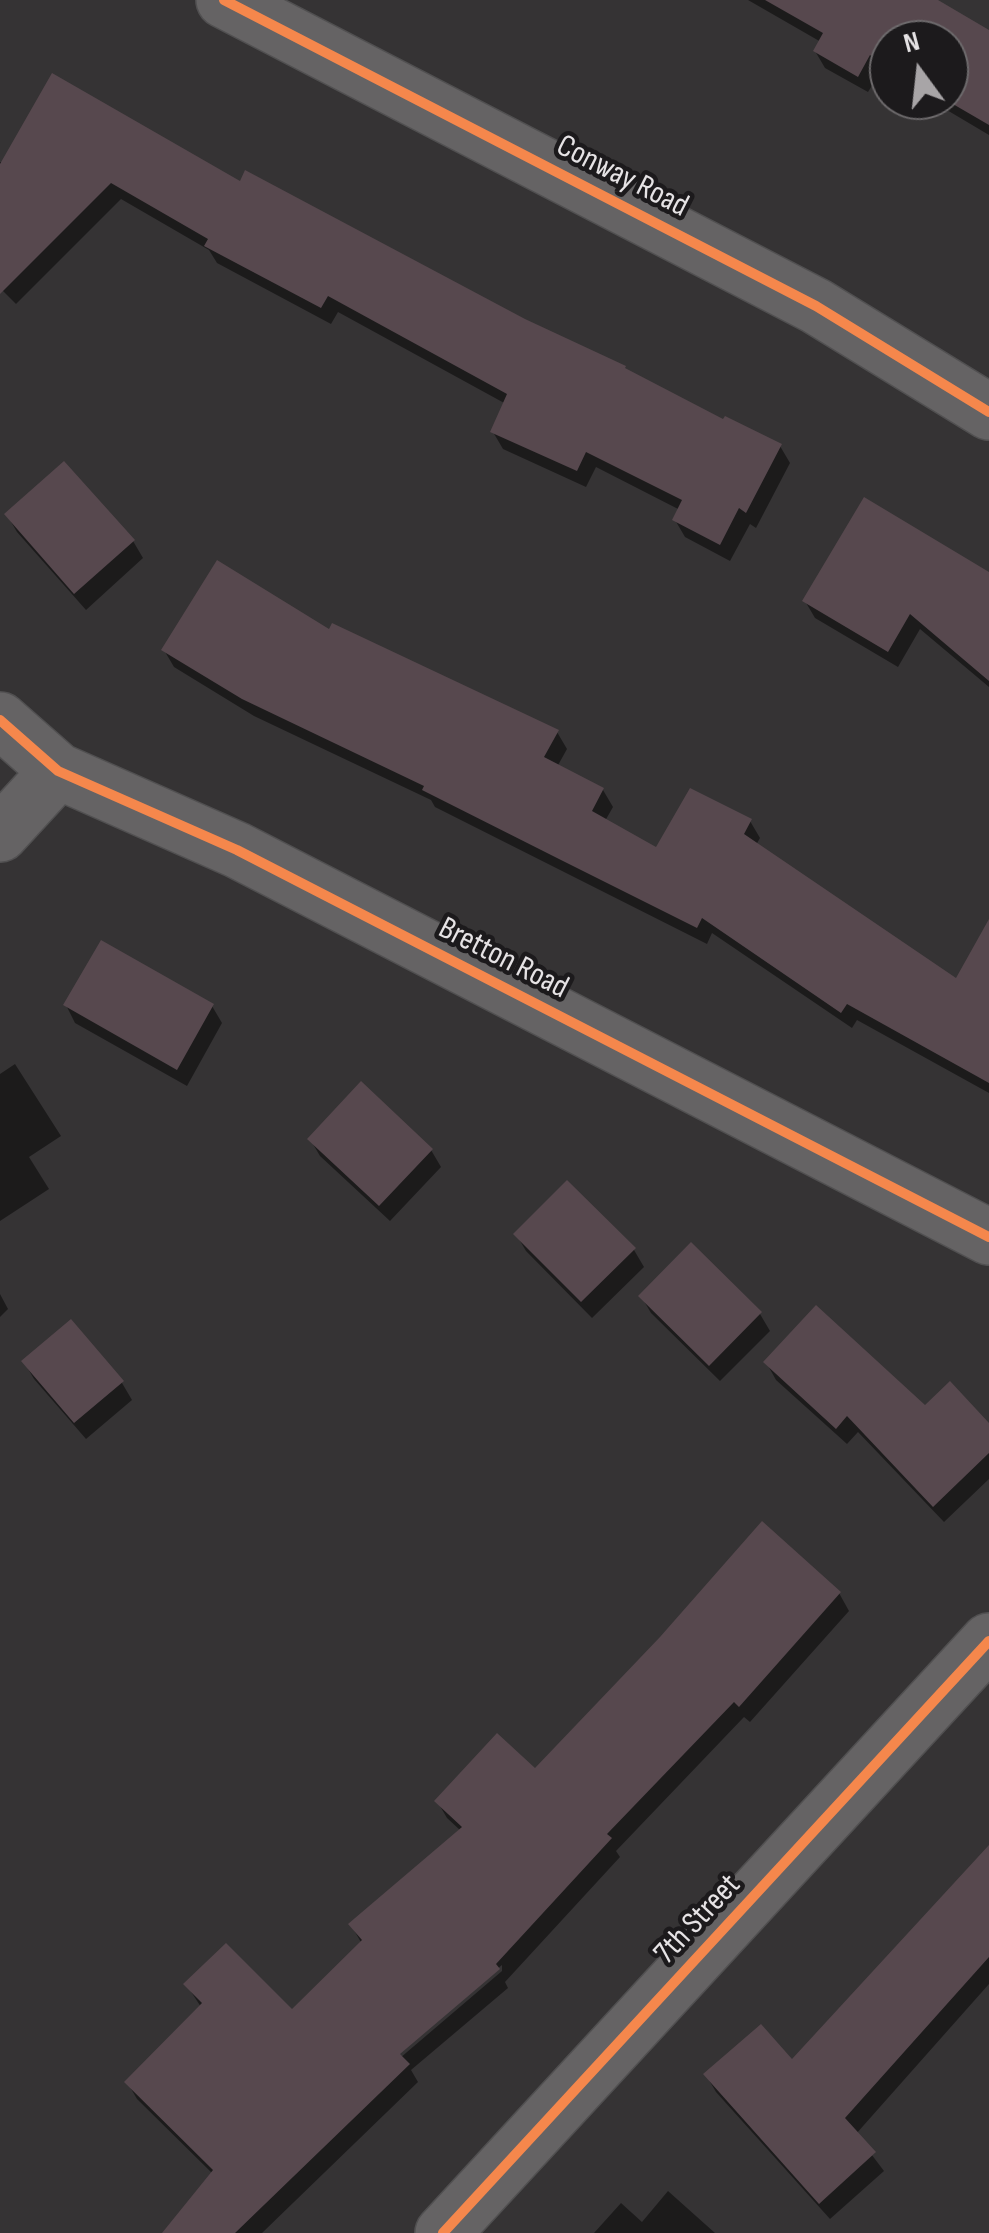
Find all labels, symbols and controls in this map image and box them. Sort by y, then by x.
north arrow [869,20,969,120]
text: N [900,25,923,60]
street label: Conway Road [550,128,694,226]
street label: Bretton Road [432,910,574,1008]
street label: 7th Street [647,1867,749,1973]

